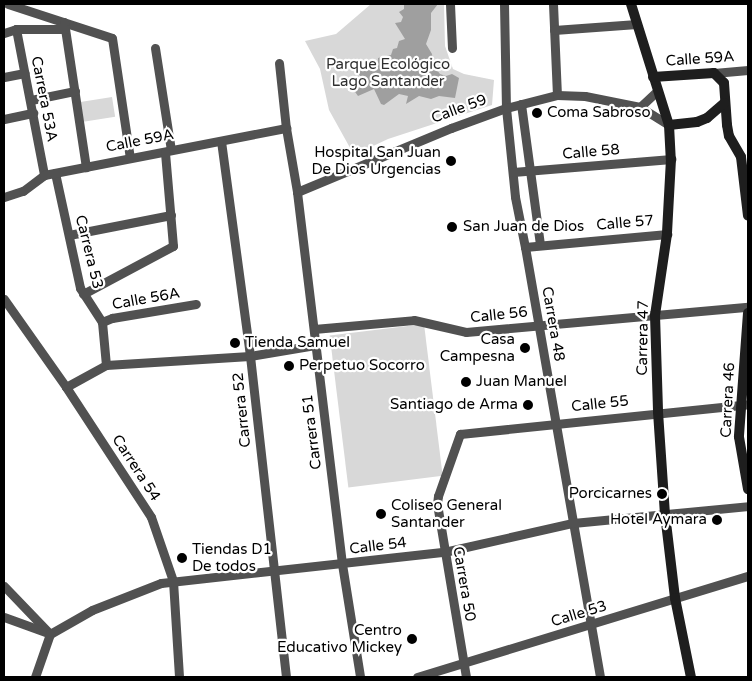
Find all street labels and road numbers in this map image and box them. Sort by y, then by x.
street label: Calle 59A [665,48,735,70]
street label: Carrera 53A [27,55,61,143]
street label: Calle 59 [429,91,489,127]
street label: Calle 59A [105,126,175,156]
street label: Calle 58 [562,141,620,163]
street label: Calle 57 [596,212,654,234]
street label: Carrera 53 [71,213,107,291]
street label: Calle 56A [111,284,181,314]
street label: Carrera 48 [538,285,568,363]
street label: Carrera 47 [633,300,653,376]
street label: Calle 56 [469,303,529,327]
street label: Carrera 46 [717,362,739,438]
street label: Carrera 52 [229,372,255,448]
street label: Calle 55 [570,392,630,416]
street label: Carrera 51 [298,393,326,471]
street label: Carrera 54 [108,431,164,505]
street label: Calle 54 [348,534,408,558]
street label: Carrera 50 [449,545,479,623]
street label: Calle 53 [549,597,609,631]

